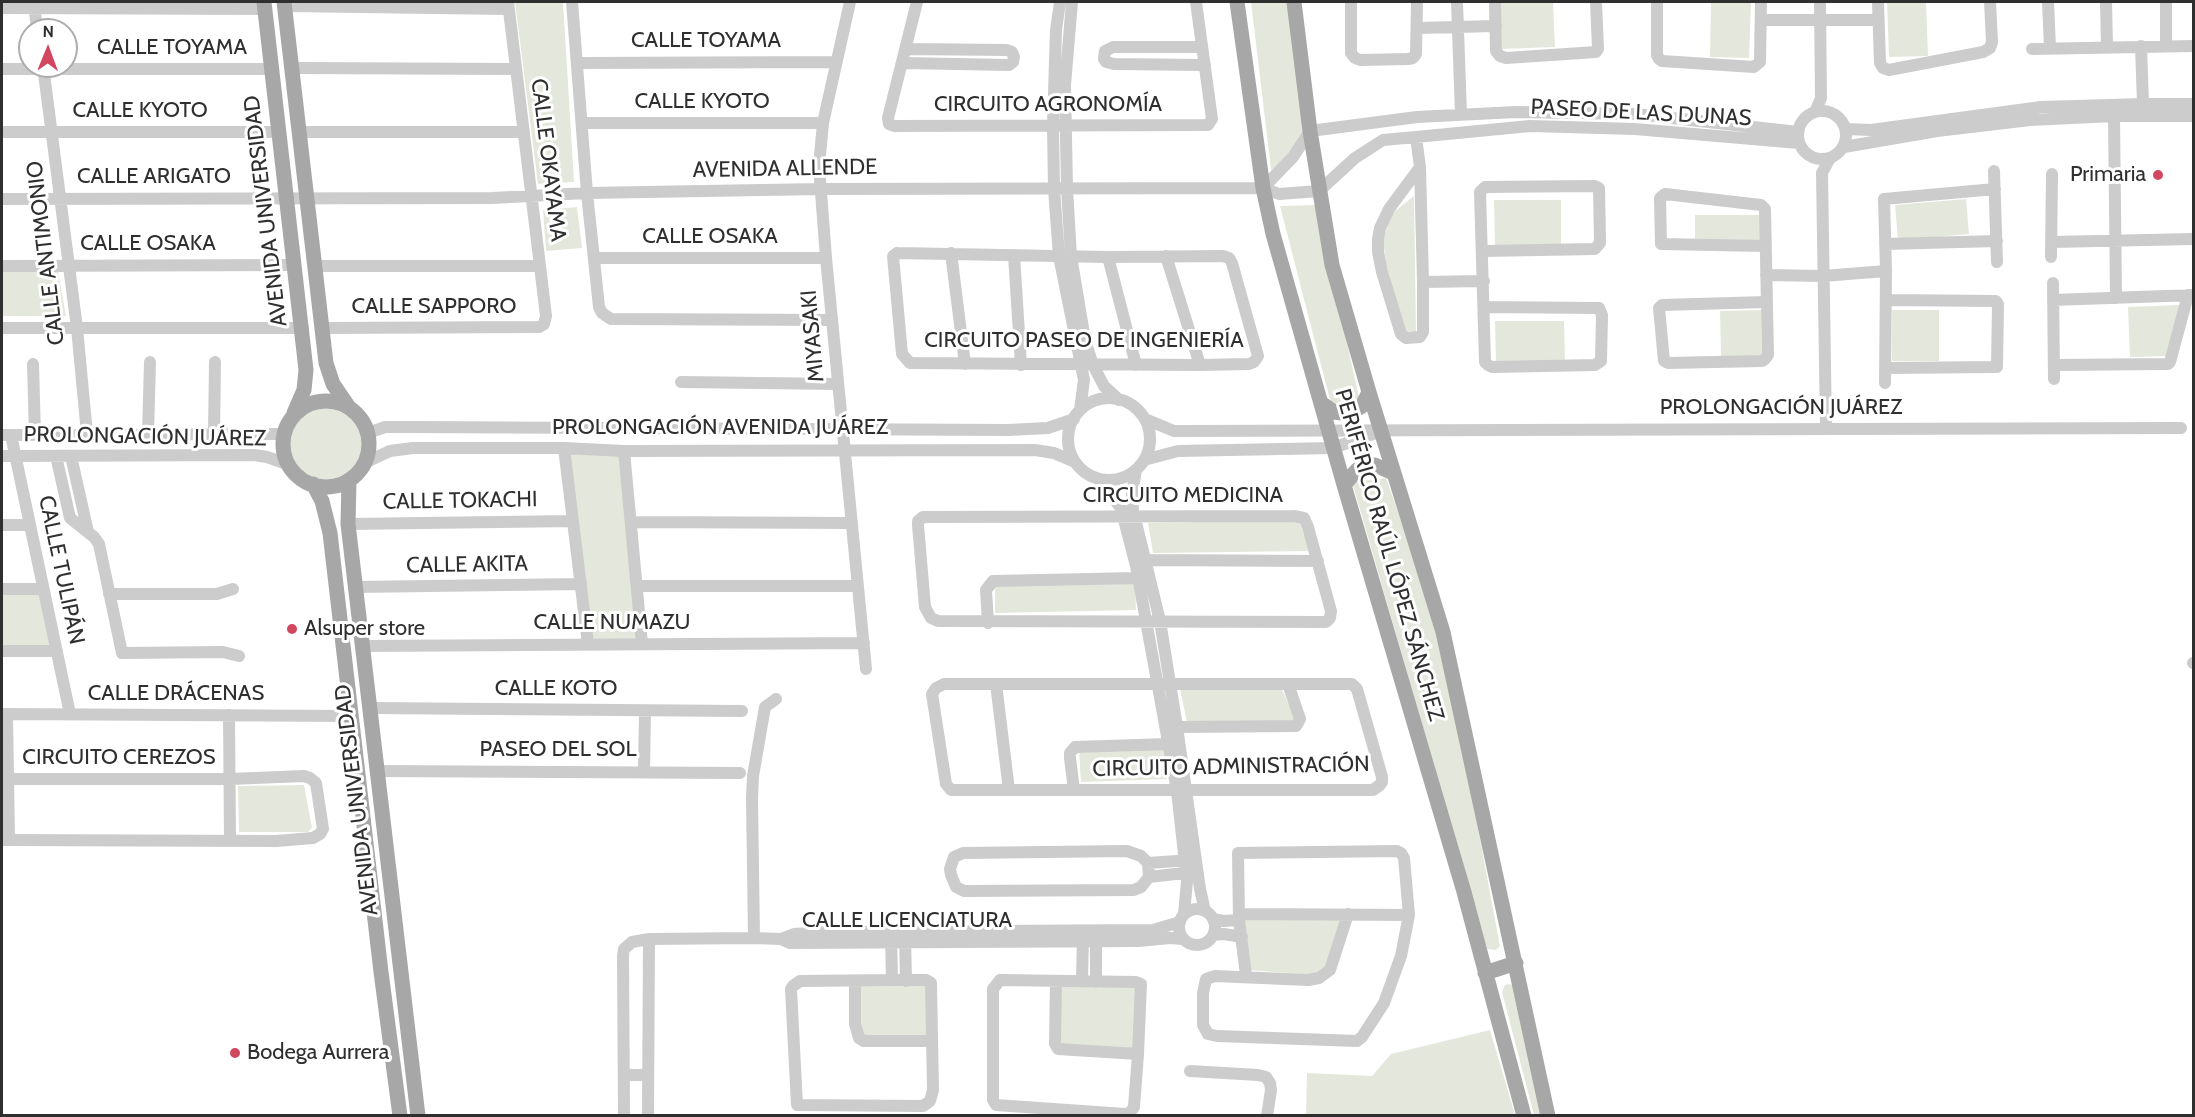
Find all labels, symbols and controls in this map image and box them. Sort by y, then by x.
north arrow [18,18,78,78]
text: N [42,22,54,41]
street label: CALLE TOYAMA [631,28,781,54]
street label: CALLE TOYAMA [97,35,247,61]
street label: CALLE OKAYAMA [525,77,571,243]
street label: CALLE KYOTO [634,89,770,115]
street label: CIRCUITO AGRONOMÍA [934,92,1162,118]
street label: AVENIDA UNIVERSIDAD [239,94,293,328]
street label: PASEO DE LAS DUNAS [1530,94,1752,132]
street label: CALLE KYOTO [72,98,208,124]
street label: AVENIDA ALLENDE [692,154,878,184]
street label: CALLE ANTIMONIO [22,159,70,347]
place label: Primaria [2070,162,2146,188]
street label: CALLE ARIGATO [77,164,231,190]
marker: Primaria [2151,168,2165,182]
street label: CALLE OSAKA [642,224,778,250]
street label: CALLE OSAKA [80,231,216,257]
street label: MIYASAKI [796,289,830,383]
street label: CALLE SAPPORO [352,294,516,320]
street label: CIRCUITO PASEO DE INGENIERÍA [924,328,1244,354]
street label: PERIFÉRICO RAÚL LÓPEZ SÁNCHEZ [1329,386,1449,724]
street label: PROLONGACIÓN JUÁREZ [1660,395,1902,421]
street label: PROLONGACIÓN AVENIDA JUÁREZ [552,415,888,441]
street label: PROLONGACIÓN JUÁREZ [23,422,267,452]
street label: CIRCUITO MEDICINA [1083,483,1283,509]
street label: CALLE TOKACHI [382,486,538,516]
street label: CALLE TULIPÁN [32,493,90,647]
street label: CALLE AKITA [406,551,528,579]
street label: CALLE NUMAZU [534,610,690,636]
place label: Alsuper store [304,616,425,642]
marker: Alsuper store [285,622,299,636]
street label: CALLE KOTO [495,676,617,702]
street label: CALLE DRÁCENAS [88,681,264,707]
street label: AVENIDA UNIVERSIDAD [330,683,384,917]
street label: PASEO DEL SOL [480,737,636,763]
street label: CIRCUITO CEREZOS [22,745,216,771]
street label: CIRCUITO ADMINISTRACIÓN [1092,751,1370,783]
street label: CALLE LICENCIATURA [802,908,1012,934]
place label: Bodega Aurrera [247,1040,389,1066]
marker: Bodega Aurrera [228,1046,242,1060]

